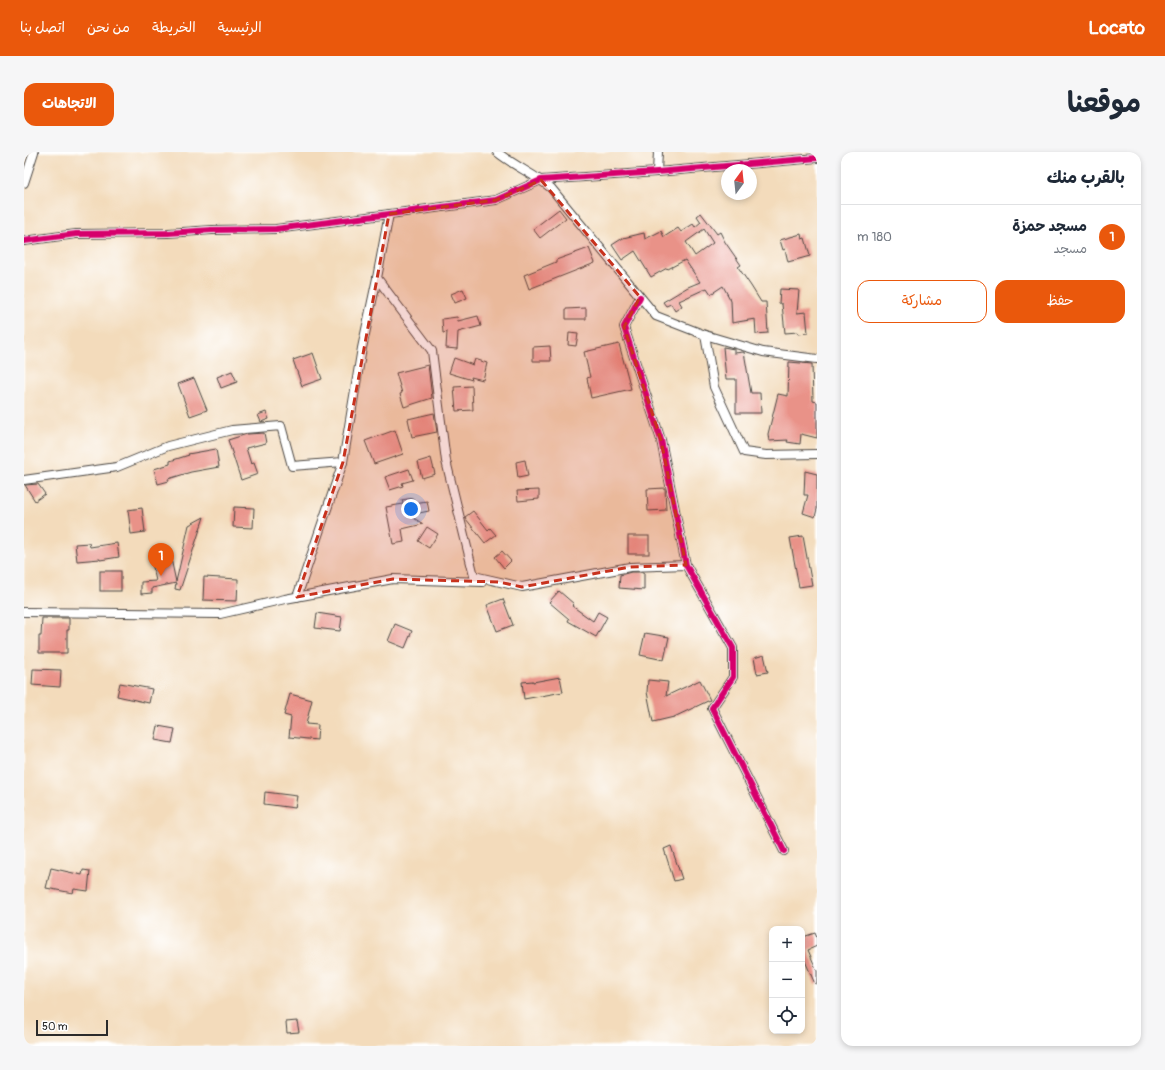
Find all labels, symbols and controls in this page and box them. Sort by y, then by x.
text: Locato [1088,16,1145,40]
text: اتصل بنا [20,19,65,36]
text: من نحن [87,19,130,36]
text: الخريطة [152,19,196,36]
text: الرئيسية [218,19,262,36]
button: الاتجاهات [24,83,114,126]
text: موقعنا [1067,86,1141,121]
north arrow [721,164,757,200]
text: بالقرب منك [1047,167,1125,188]
text: مسجد حمزة [1012,217,1087,236]
text: 180 m [857,229,892,245]
text: 1 [1109,229,1115,245]
text: مسجد [1054,241,1087,257]
button: مشاركة [857,280,987,323]
button: حفظ [995,280,1125,323]
your location [401,499,421,519]
pin: 1 [148,543,174,576]
map controls [769,926,805,1034]
button: + [769,926,805,962]
button: − [769,962,805,998]
button: locate [769,998,805,1034]
scale bar [36,1018,108,1037]
text: 50 m [42,1020,68,1033]

